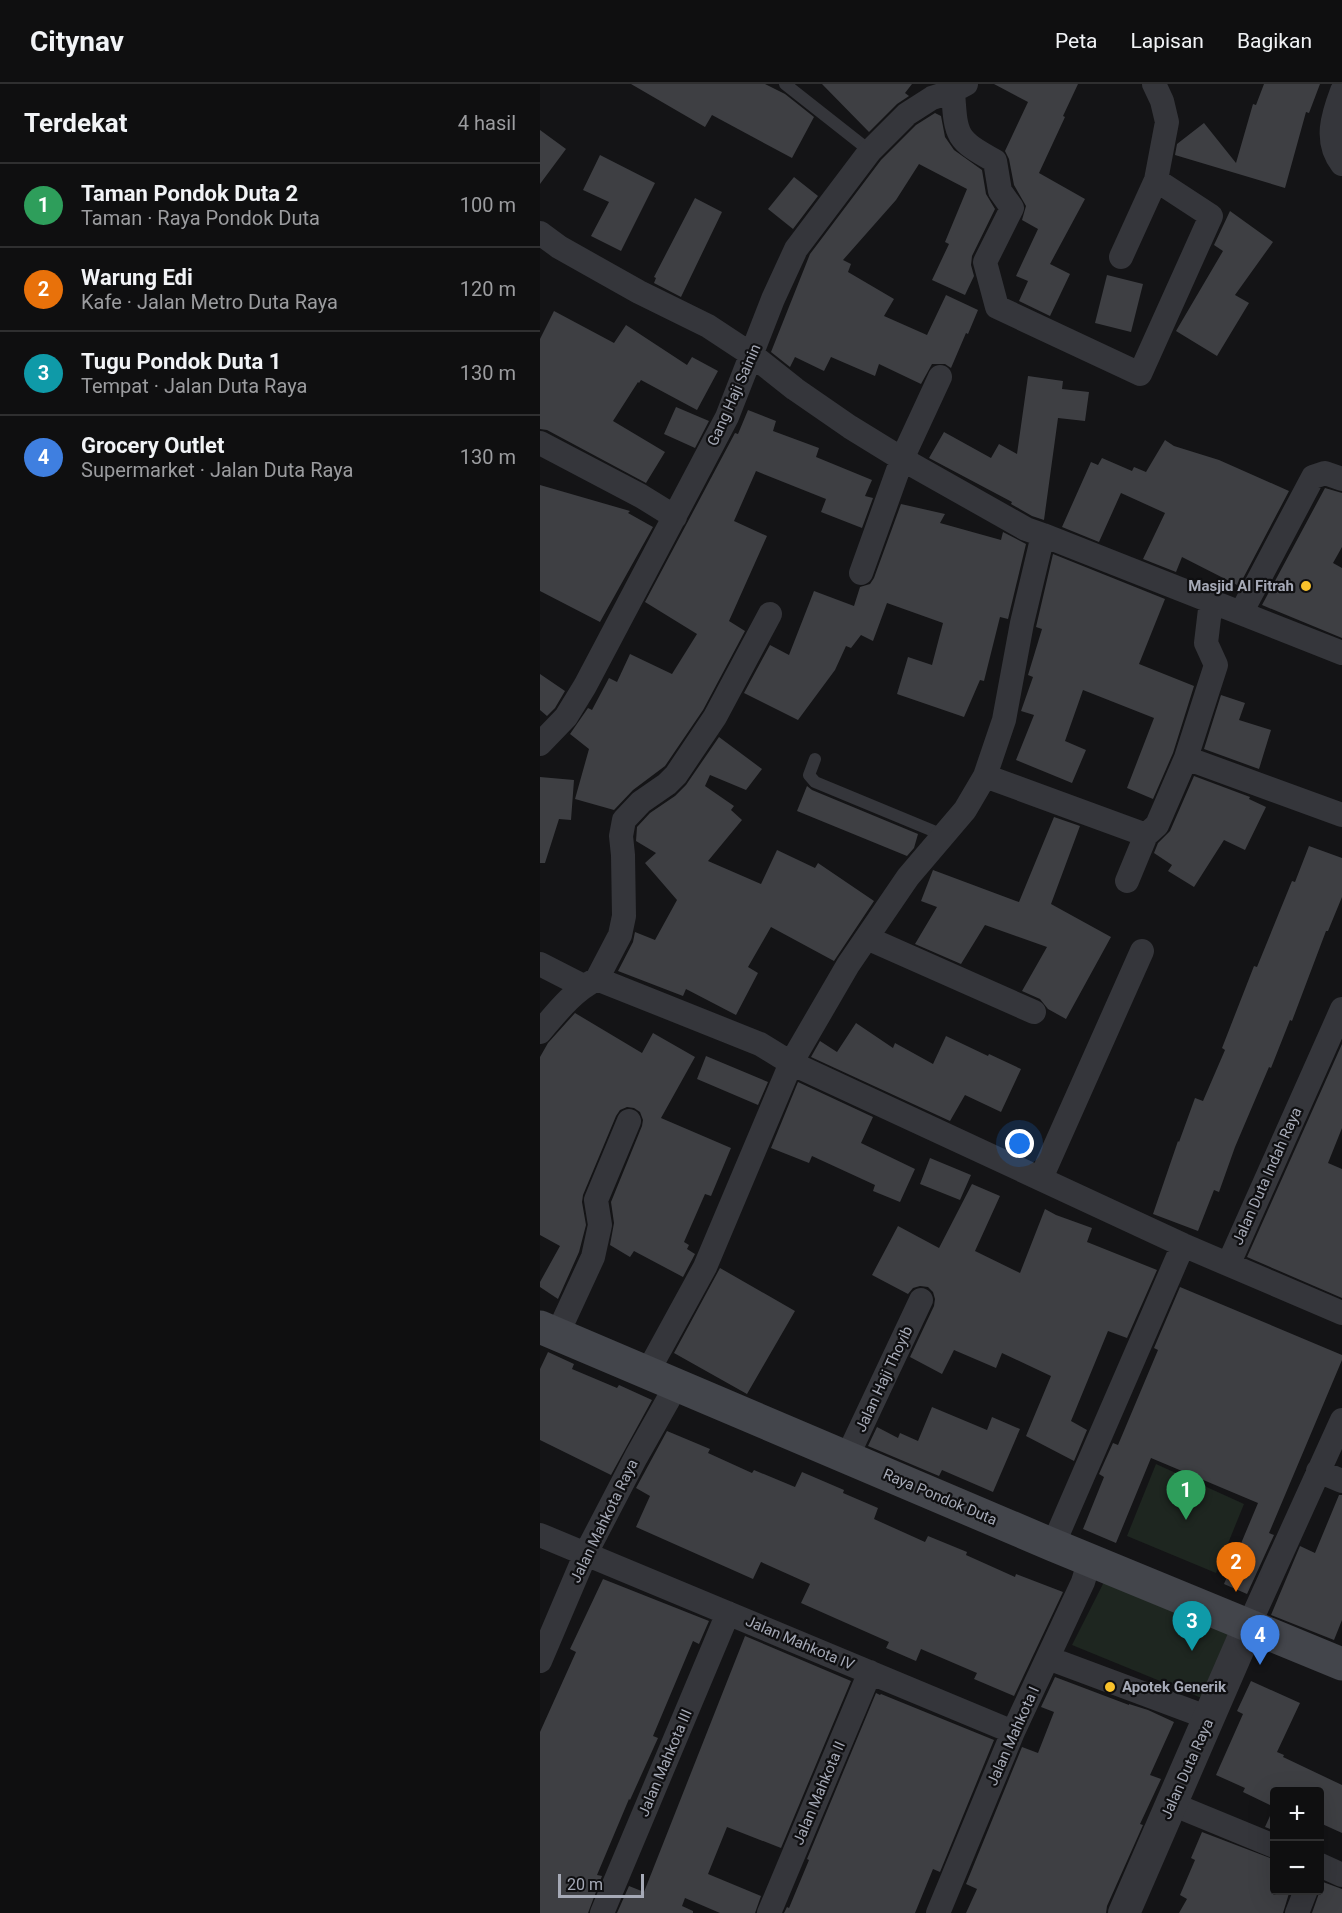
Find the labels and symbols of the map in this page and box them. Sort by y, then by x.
street label: Gang Haji Sainin [703,341,765,449]
place label: Masjid Al Fitrah [1188,577,1294,595]
marker: Masjid Al Fitrah [1299,579,1313,593]
street label: Jalan Duta Indah Raya [1229,1104,1305,1248]
your location [1005,1129,1034,1158]
street label: Jalan Haji Thoyib [852,1323,916,1435]
street label: Jalan Mahkota Raya [566,1456,642,1586]
street label: Raya Pondok Duta [880,1465,1000,1529]
pin: 1 [1166,1470,1206,1520]
pin: 2 [1216,1542,1256,1592]
pin: 3 [1172,1602,1212,1651]
street label: Jalan Mahkota IV [743,1612,857,1674]
pin: 4 [1240,1616,1280,1665]
place label: Apotek Generik [1122,1678,1227,1696]
marker: Apotek Generik [1103,1680,1117,1694]
street label: Jalan Mahkota I [983,1684,1043,1788]
street label: Jalan Mahkota III [634,1707,696,1819]
street label: Jalan Duta Raya [1157,1716,1217,1822]
street label: Jalan Mahkota II [789,1738,849,1848]
scale bar [558,1871,644,1898]

